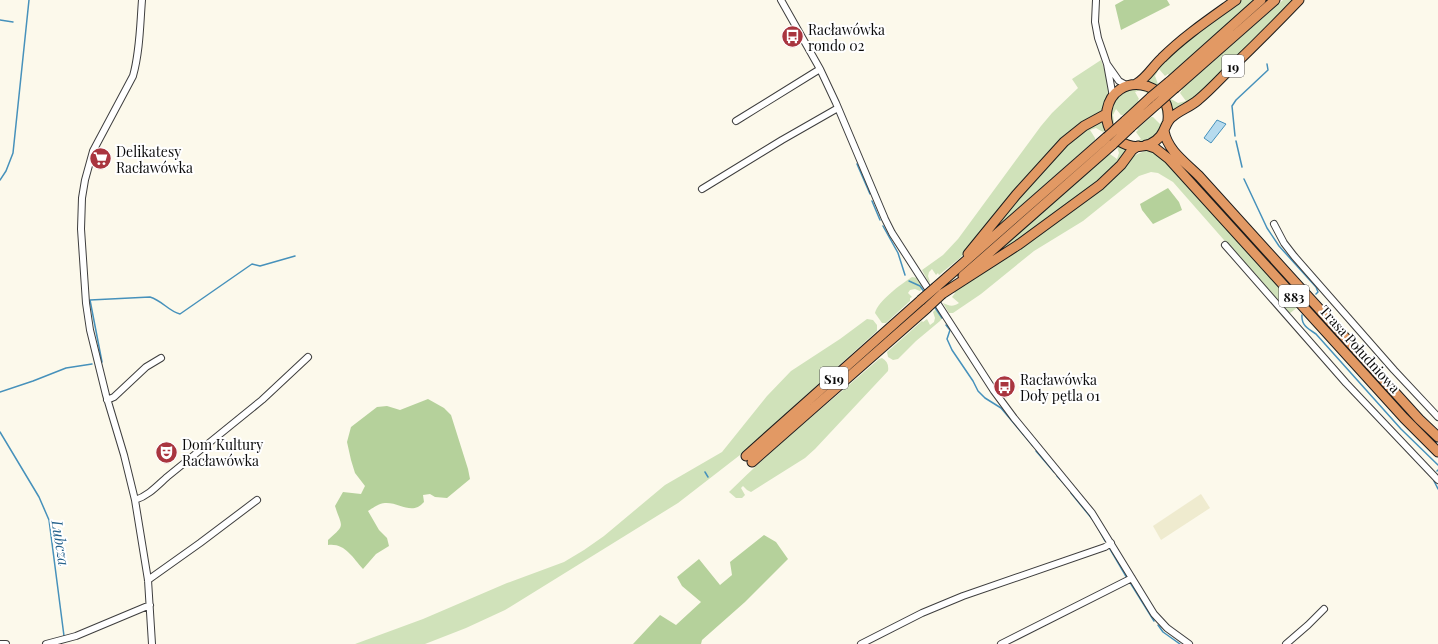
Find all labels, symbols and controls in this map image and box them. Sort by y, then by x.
place label: Racławówka rondo 02 [808,20,885,55]
bus stop icon: Racławówka rondo 02 [780,24,806,50]
road number: 19 [1222,55,1244,77]
place label: Delikatesy Racławówka [116,142,193,177]
supermarket icon: Delikatesy Racławówka [87,146,113,172]
road number: 883 [1279,285,1309,307]
street label: Trasa Południowa [1315,301,1405,397]
road number: S19 [820,367,848,389]
place label: Racławówka Doły pętla 01 [1020,370,1100,405]
bus stop icon: Racławówka Doły pętla 01 [992,374,1018,400]
place label: Dom Kultury Racławówka [182,435,263,470]
theatre icon: Dom Kultury Racławówka [154,439,180,465]
water label: Lubcza [47,518,74,567]

